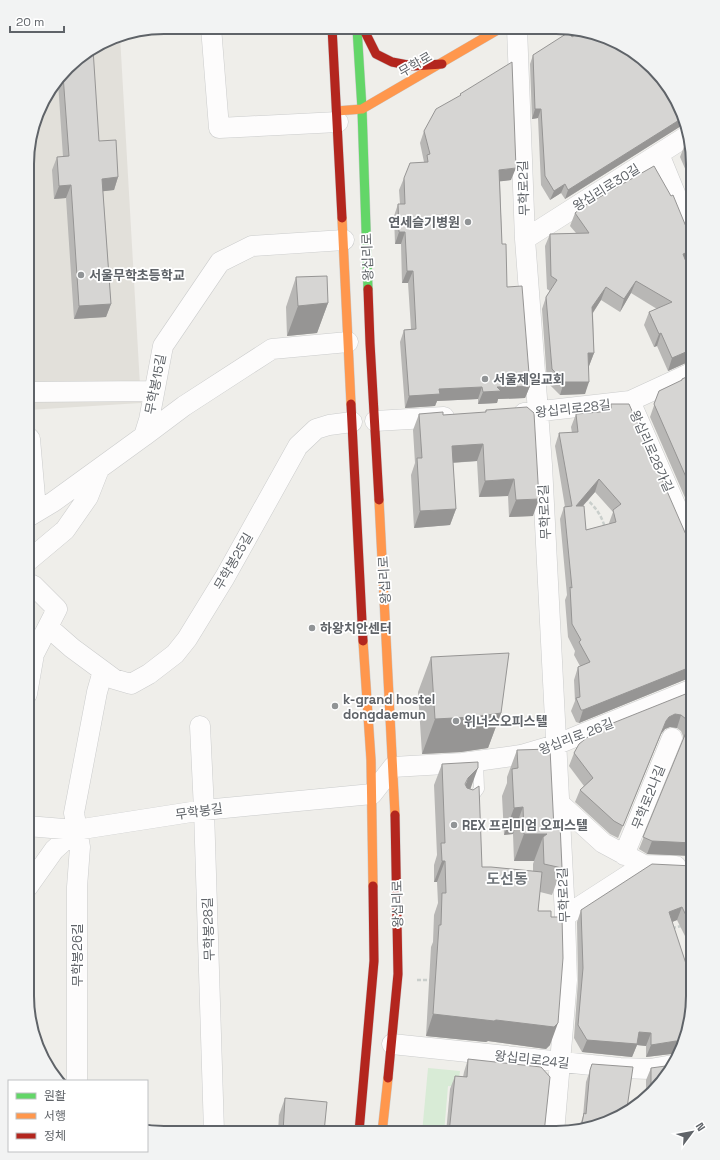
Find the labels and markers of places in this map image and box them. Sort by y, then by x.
place label: 연세슬기병원 [388,214,460,231]
marker: 연세슬기병원 [463,217,473,227]
place label: 서울무학초등학교 [89,267,185,284]
marker: 서울무학초등학교 [76,270,86,280]
place label: 서울제일교회 [493,371,565,388]
marker: 서울제일교회 [480,374,490,384]
place label: 하왕치안센터 [320,620,392,637]
marker: 하왕치안센터 [307,623,317,633]
place label: k-grand hostel dongdaemun [343,691,435,723]
marker: k-grand hostel dongdaemun [330,701,340,711]
place label: 위너스오피스텔 [464,713,548,730]
marker: 위너스오피스텔 [451,716,461,726]
place label: REX 프리미엄 오피스텔 [462,817,588,834]
marker: REX 프리미엄 오피스텔 [449,820,459,830]

